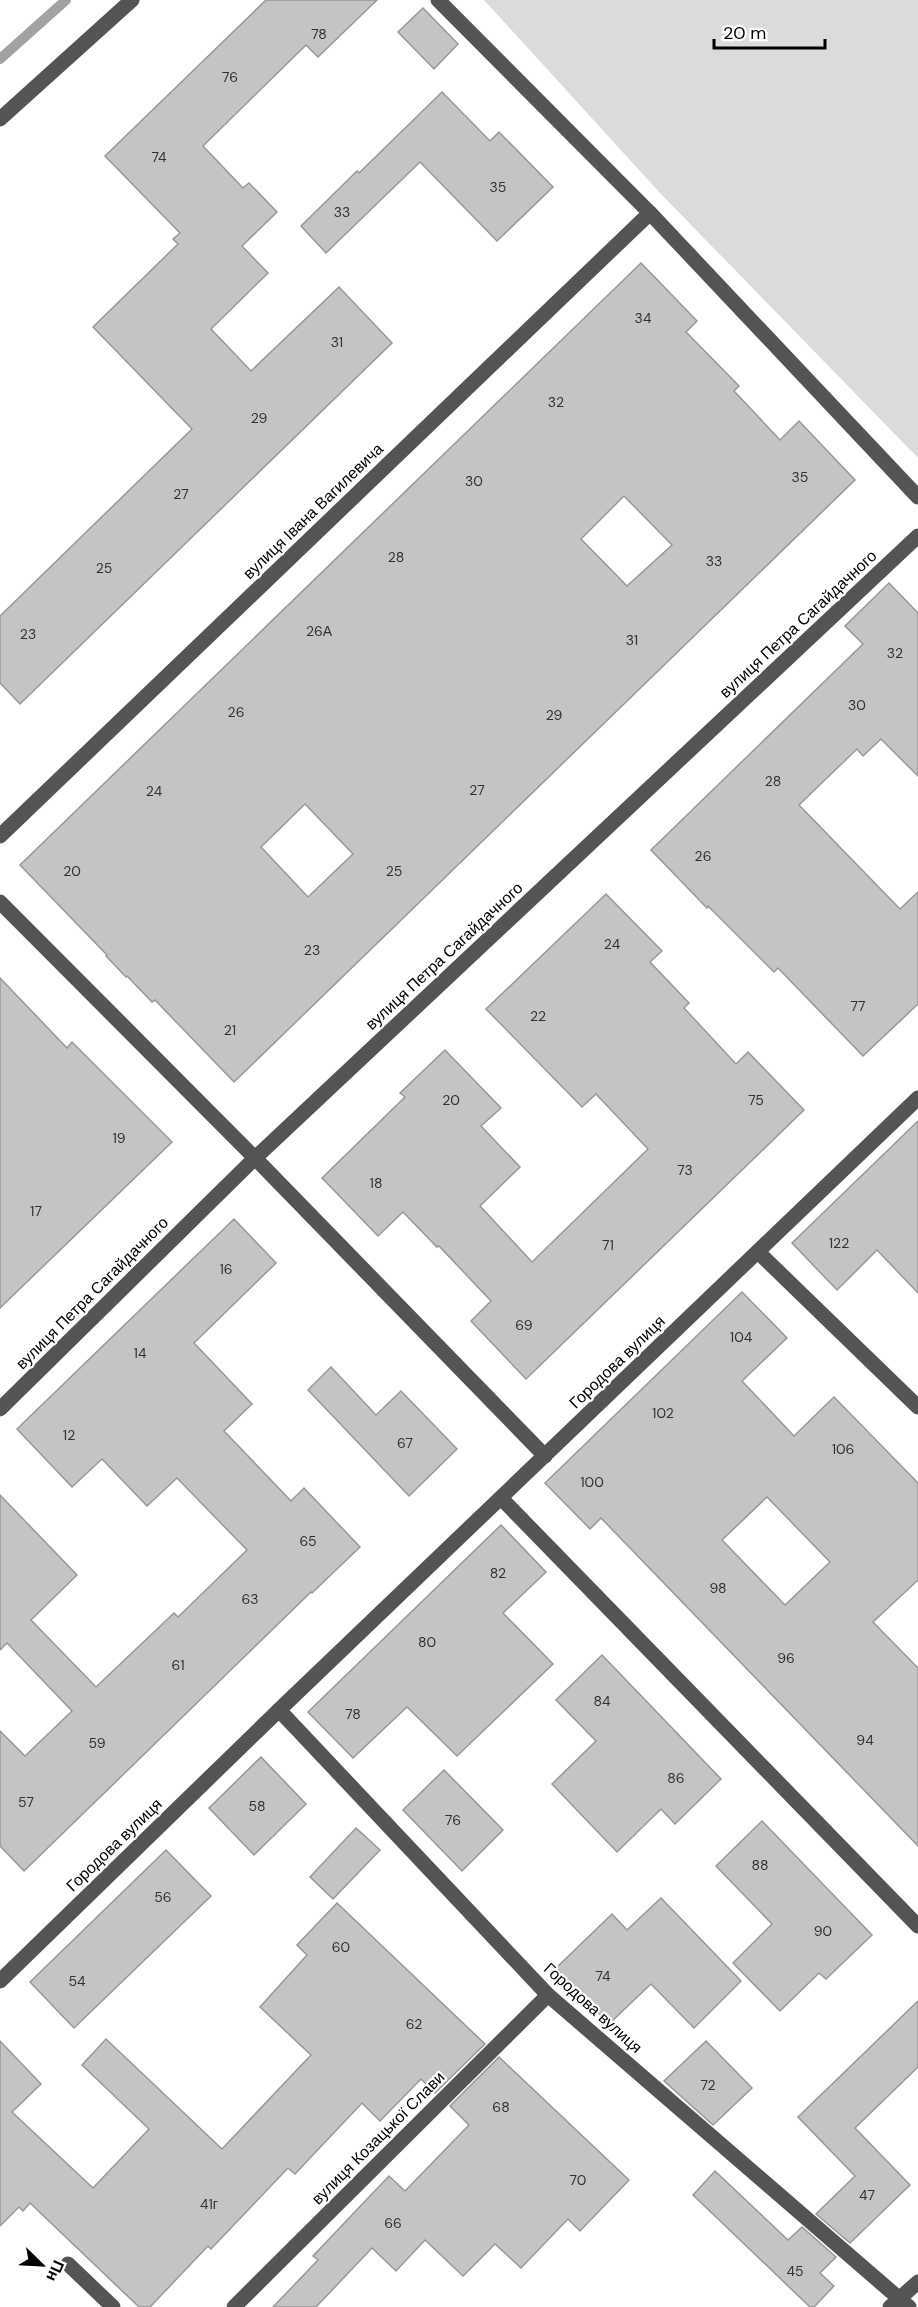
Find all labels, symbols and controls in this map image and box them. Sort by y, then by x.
scale bar [714,12,825,50]
text: 20 m [723,21,766,45]
house number: 78 [311,25,327,43]
house number: 76 [222,68,238,86]
house number: 74 [151,148,167,166]
house number: 35 [490,178,506,196]
house number: 33 [334,203,350,221]
house number: 34 [635,309,652,327]
house number: 31 [331,333,343,351]
house number: 32 [548,393,564,411]
house number: 29 [251,409,268,427]
street label: вулиця Івана Вагилевича [238,438,388,584]
house number: 35 [792,468,808,486]
house number: 30 [465,472,483,490]
house number: 27 [173,485,189,503]
street label: вулиця Петра Сагайдачного [715,545,881,703]
house number: 28 [388,548,404,566]
house number: 33 [706,552,722,570]
house number: 25 [96,559,112,577]
house number: 26А [306,622,333,640]
house number: 23 [20,625,36,643]
house number: 31 [626,631,638,649]
house number: 32 [887,644,903,662]
house number: 30 [848,696,866,714]
house number: 26 [228,703,244,721]
house number: 29 [546,706,563,724]
house number: 28 [765,772,781,790]
house number: 27 [469,781,485,799]
house number: 24 [146,782,163,800]
house number: 26 [695,847,711,865]
house number: 20 [63,862,81,880]
house number: 25 [386,862,402,880]
street label: вулиця Петра Сагайдачного [361,877,527,1035]
house number: 24 [604,935,621,953]
house number: 23 [304,941,320,959]
house number: 77 [851,997,865,1015]
house number: 22 [530,1007,546,1025]
house number: 21 [224,1021,236,1039]
house number: 20 [442,1091,460,1109]
house number: 75 [748,1091,764,1109]
house number: 19 [112,1129,126,1147]
house number: 73 [677,1161,693,1179]
house number: 18 [370,1174,382,1192]
house number: 17 [30,1202,42,1220]
street label: вулиця Петра Сагайдачного [11,1212,173,1374]
house number: 122 [829,1234,849,1252]
house number: 71 [602,1236,614,1254]
house number: 16 [219,1260,233,1278]
street label: Городова вулиця [565,1311,669,1413]
house number: 69 [515,1316,533,1334]
house number: 104 [730,1328,753,1346]
house number: 14 [134,1344,147,1362]
house number: 102 [652,1404,674,1422]
house number: 12 [63,1426,75,1444]
house number: 67 [397,1434,413,1452]
house number: 106 [832,1440,854,1458]
house number: 100 [580,1473,604,1491]
house number: 65 [299,1532,317,1550]
house number: 82 [490,1564,506,1582]
house number: 98 [709,1579,727,1597]
house number: 63 [241,1590,259,1608]
house number: 80 [418,1633,436,1651]
house number: 96 [777,1649,795,1667]
house number: 61 [171,1656,185,1674]
house number: 84 [593,1692,611,1710]
house number: 78 [345,1705,361,1723]
house number: 94 [856,1731,874,1749]
house number: 59 [89,1734,106,1752]
house number: 86 [667,1769,685,1787]
house number: 57 [18,1793,34,1811]
street label: Городова вулиця [62,1794,166,1896]
house number: 58 [248,1797,266,1815]
house number: 76 [445,1811,461,1829]
house number: 88 [751,1856,769,1874]
house number: 56 [154,1888,172,1906]
house number: 90 [814,1922,832,1940]
house number: 60 [332,1938,350,1956]
street label: Городова вулиця [539,1958,647,2058]
house number: 74 [595,1967,611,1985]
house number: 54 [68,1972,86,1990]
house number: 62 [406,2015,422,2033]
street label: вулиця Козацької Слави [307,2067,449,2209]
house number: 72 [700,2076,716,2094]
house number: 68 [492,2098,510,2116]
house number: 70 [570,2171,586,2189]
house number: 47 [859,2186,875,2204]
house number: 41г [200,2195,218,2213]
house number: 66 [384,2214,402,2232]
north arrow [12,2235,72,2295]
text: Пн [41,2257,69,2285]
house number: 45 [786,2262,804,2280]

